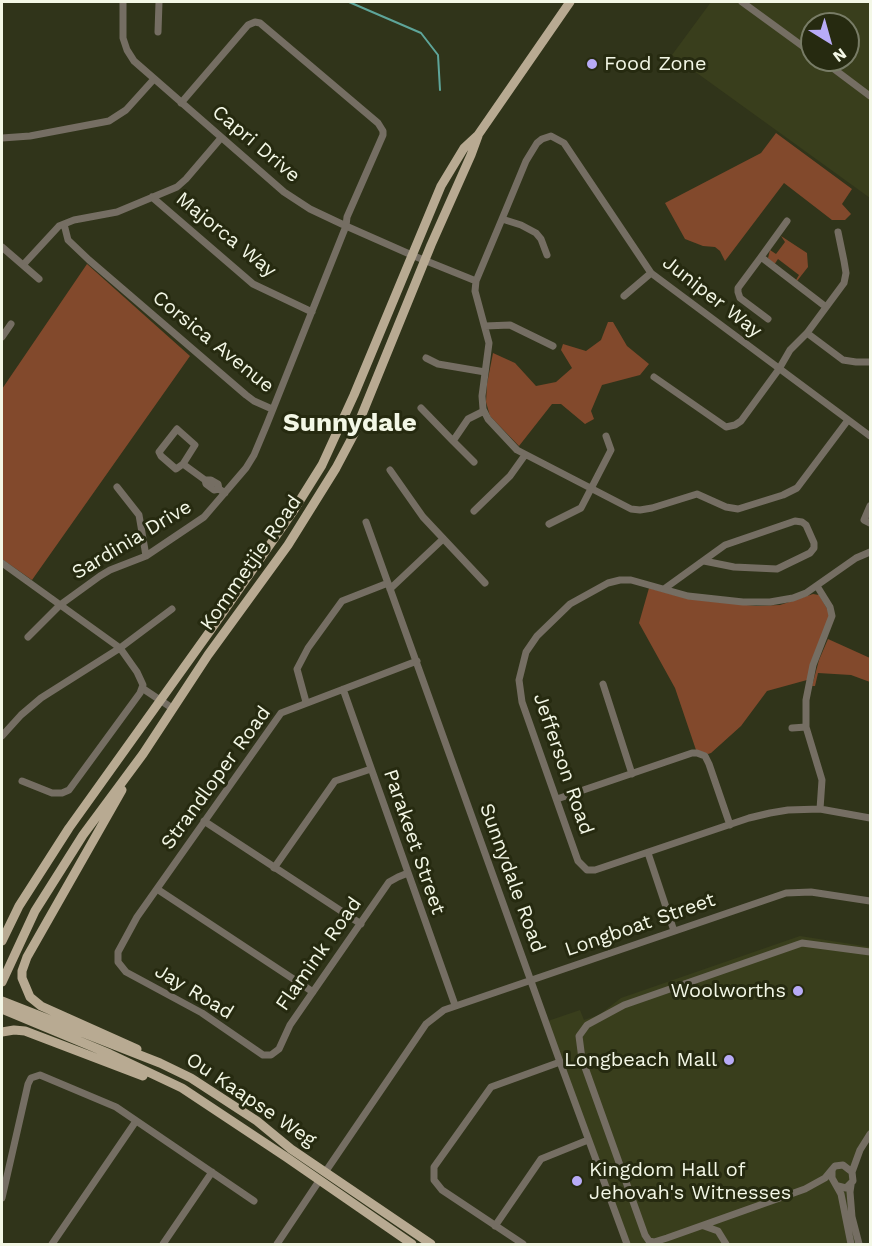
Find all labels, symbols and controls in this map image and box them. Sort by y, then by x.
north arrow [800,12,860,72]
text: N [829,44,850,66]
place label: Food Zone [604,52,706,76]
marker: Food Zone [585,57,599,71]
street label: Capri Drive [207,100,305,188]
street label: Majorca Way [171,187,281,283]
street label: Juniper Way [657,251,767,343]
street label: Corsica Avenue [147,286,279,398]
district label: Sunnydale [283,407,417,439]
street label: Kommetjie Road [195,491,307,635]
street label: Sardinia Drive [68,495,196,585]
street label: Jefferson Road [528,690,598,838]
street label: Strandloper Road [156,702,276,854]
street label: Parakeet Street [378,766,450,918]
street label: Sunnydale Road [474,800,550,956]
street label: Longboat Street [562,888,718,962]
street label: Flamink Road [271,892,367,1016]
street label: Jay Road [150,959,238,1025]
place label: Woolworths [670,979,786,1003]
marker: Woolworths [791,984,805,998]
street label: Ou Kaapse Weg [181,1048,321,1152]
place label: Longbeach Mall [564,1048,717,1072]
marker: Longbeach Mall [722,1053,736,1067]
place label: Kingdom Hall of Jehovah's Witnesses [589,1158,791,1205]
marker: Kingdom Hall of Jehovah's Witnesses [570,1174,584,1188]

